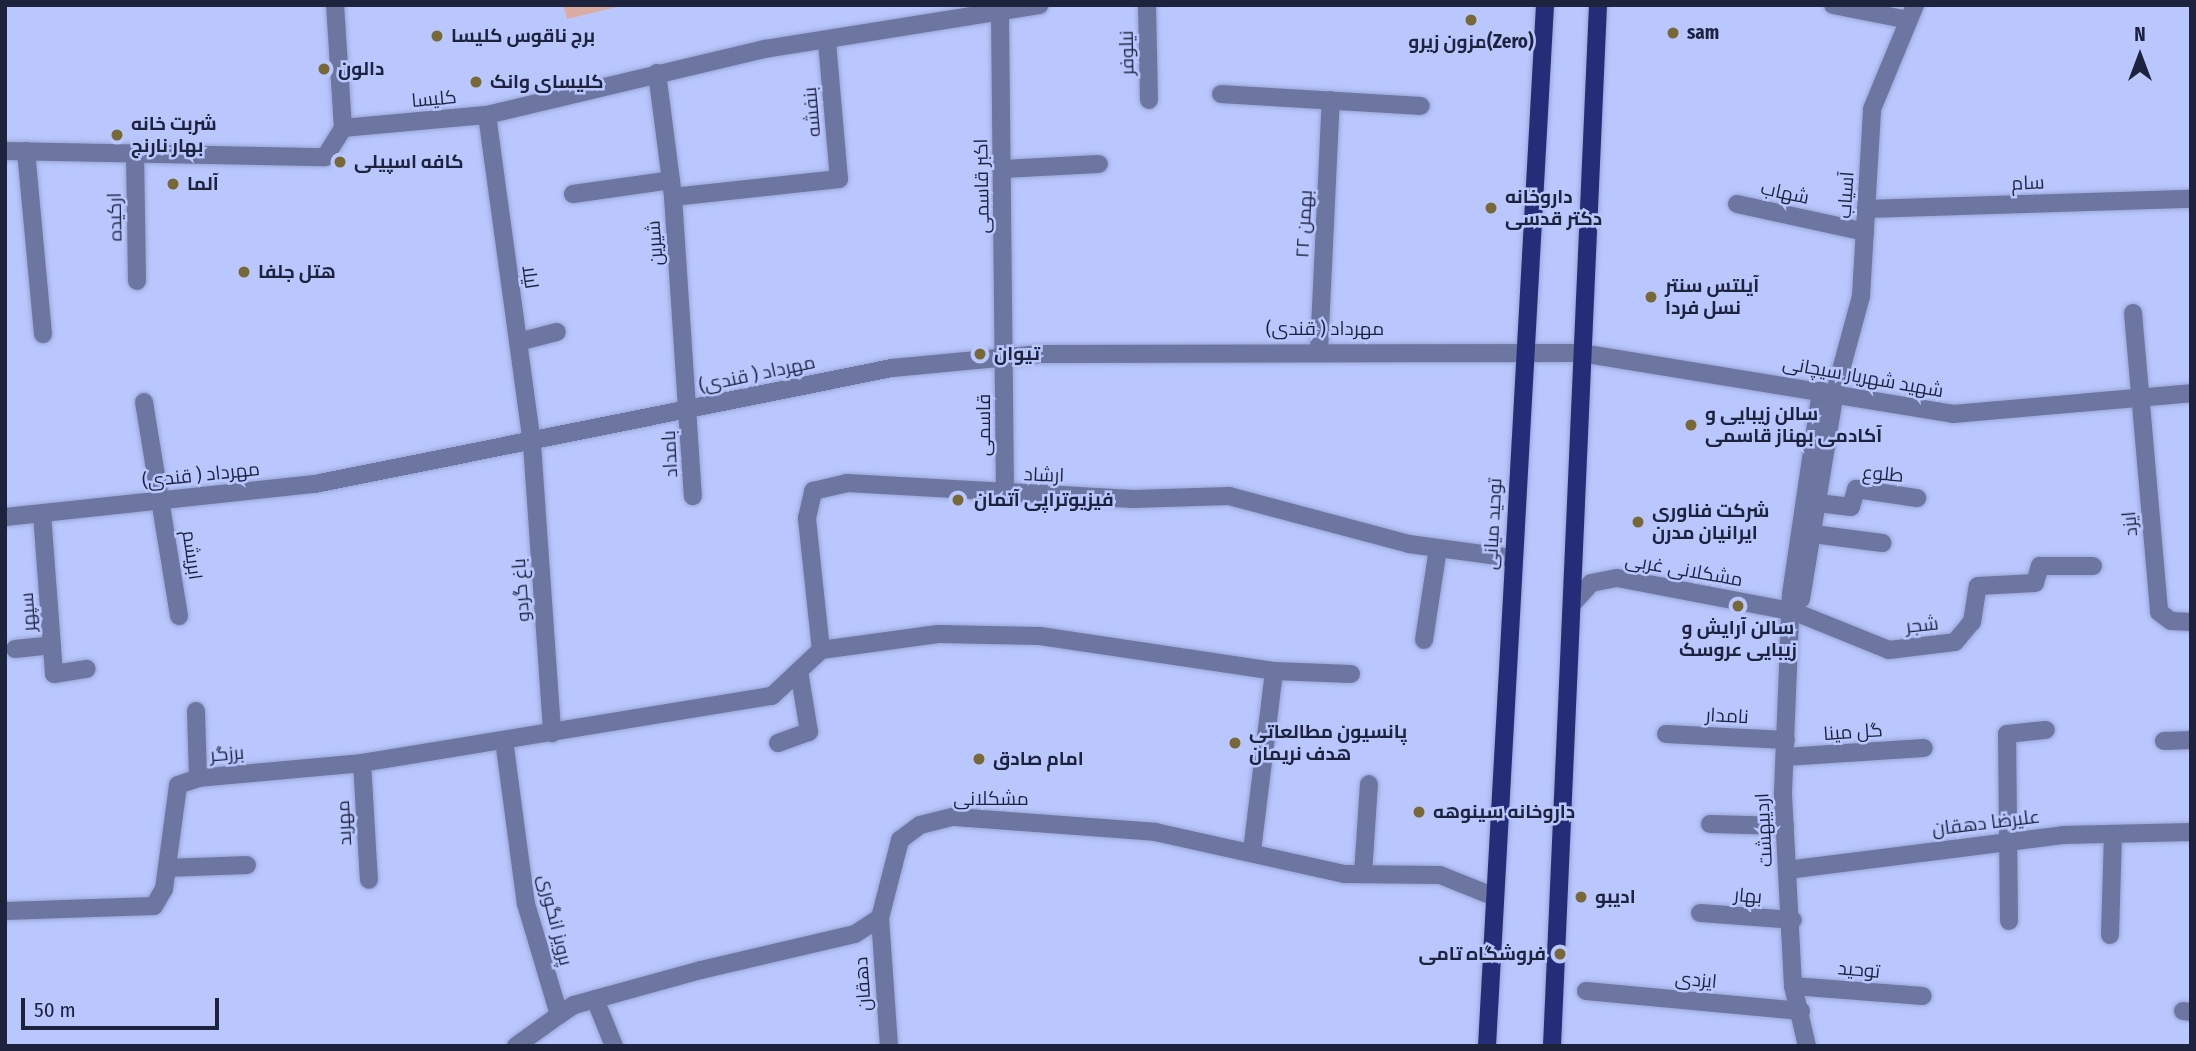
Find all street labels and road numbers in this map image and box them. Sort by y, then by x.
street label: نیلوفر [1115,30,1139,76]
street label: کلیسا [410,86,458,112]
street label: بنفشه [798,86,826,138]
street label: اکبر قاسمی [970,138,994,234]
street label: آسیاب [1833,171,1859,219]
street label: سام [2011,171,2045,195]
street label: شهاب [1759,177,1811,209]
street label: ۲۲ بهمن [1291,189,1317,259]
street label: ارکیده [103,192,127,242]
street label: شیرین [642,220,668,266]
street label: لیلا [517,264,543,290]
street label: مهرداد ( قندی) [1266,318,1384,340]
street label: مهرداد ( قندی) [697,351,817,397]
street label: شهید شهریار سیچانی [1781,352,1945,402]
street label: قاسمی [973,394,995,456]
street label: بامداد [657,430,683,478]
street label: مهرداد ( قندی) [141,457,261,493]
street label: طلوع [1861,461,1905,487]
street label: ارشاد [1023,463,1065,487]
street label: توحید میانی [1479,477,1507,571]
street label: ایزد [2118,511,2142,537]
street label: ابریشم [177,529,207,581]
street label: مشکلانی غربی [1623,548,1745,592]
street label: باغ گردو [507,557,535,623]
street label: سپهر [15,591,41,633]
street label: شجر [1904,612,1940,638]
street label: نامدار [1705,703,1749,729]
street label: گل مینا [1823,719,1883,745]
street label: برزگر [209,741,245,767]
street label: مشکلانی [953,788,1029,810]
street label: اردیبهشت [1751,792,1777,868]
street label: مهربد [331,800,357,846]
street label: علیرضا دهقان [1931,805,2041,841]
street label: پرویز انگوری [533,872,577,968]
street label: بهار [1733,883,1763,909]
street label: دهقان [850,956,876,1012]
street label: توحید [1837,957,1881,983]
street label: ایزدی [1674,967,1718,993]

